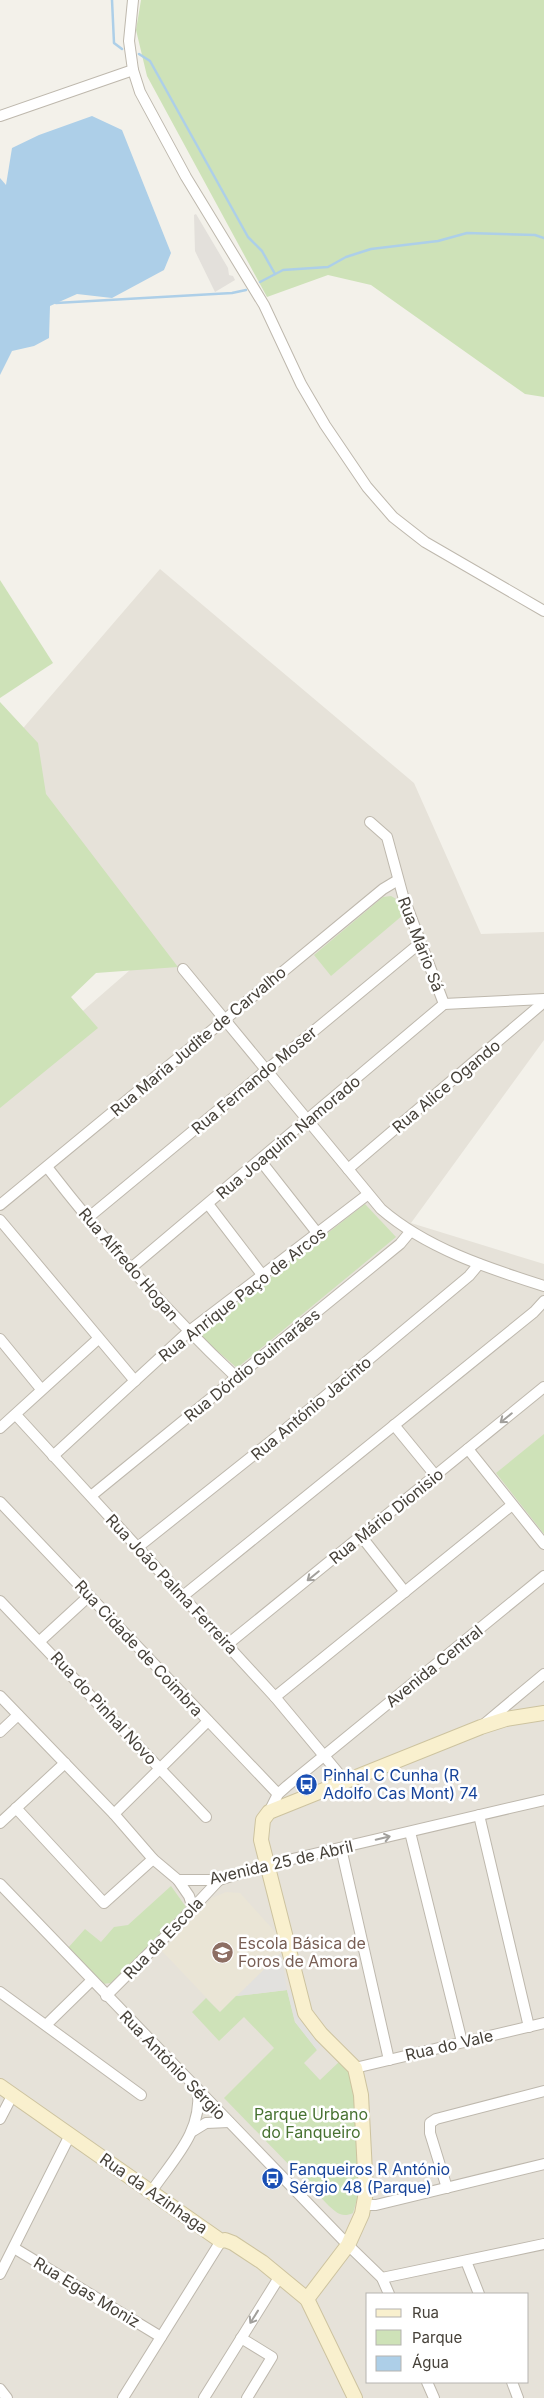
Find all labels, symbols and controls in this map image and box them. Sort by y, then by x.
street label: Rua Mário Sá [394,894,448,994]
street label: Rua Maria Judite de Carvalho [106,962,290,1120]
street label: Rua Fernando Moser [187,1022,321,1138]
street label: Rua Alice Ogando [388,1035,504,1137]
street label: Rua Joaquim Namorado [212,1071,364,1203]
street label: Rua Alfredo Hogan [75,1204,183,1324]
street label: Rua Anrique Paço de Arcos [154,1222,330,1366]
street label: Rua Dórdio Guimarães [180,1304,324,1426]
street label: Rua António Jacinto [247,1352,375,1464]
one-way arrow [500,1412,513,1423]
street label: Rua Mário Dionisio [325,1464,447,1568]
street label: Rua João Palma Ferreira [102,1510,242,1658]
one-way arrow [306,1570,319,1581]
street label: Rua Cidade de Coimbra [71,1576,207,1720]
street label: Avenida Central [381,1621,487,1711]
street label: Rua do Pinhal Novo [47,1647,161,1769]
place label: Pinhal C Cunha (R Adolfo Cas Mont) 74 [323,1765,478,1803]
bus stop icon: Pinhal C Cunha (R Adolfo Cas Mont) 74 [295,1772,319,1796]
one-way arrow [375,1833,391,1842]
street label: Avenida 25 de Abril [207,1836,355,1888]
street label: Rua da Escola [119,1893,207,1983]
place label: Escola Básica de Foros de Amora [238,1933,366,1971]
school or university icon: Escola Básica de Foros de Amora [210,1940,234,1964]
street label: Rua António Sérgio [116,2006,230,2124]
street label: Rua do Vale [403,2025,495,2065]
park label: Parque Urbano do Fanqueiro [254,2104,368,2142]
street label: Rua da Azinhaga [96,2148,212,2238]
place label: Fanqueiros R António Sérgio 48 (Parque) [289,2159,450,2197]
bus stop icon: Fanqueiros R António Sérgio 48 (Parque) [261,2166,285,2190]
street label: Rua Egas Moniz [30,2252,144,2332]
legend [366,2293,529,2383]
text: Rua [412,2303,439,2322]
one-way arrow [249,2310,259,2324]
text: Parque [412,2328,462,2347]
text: Água [412,2353,449,2372]

